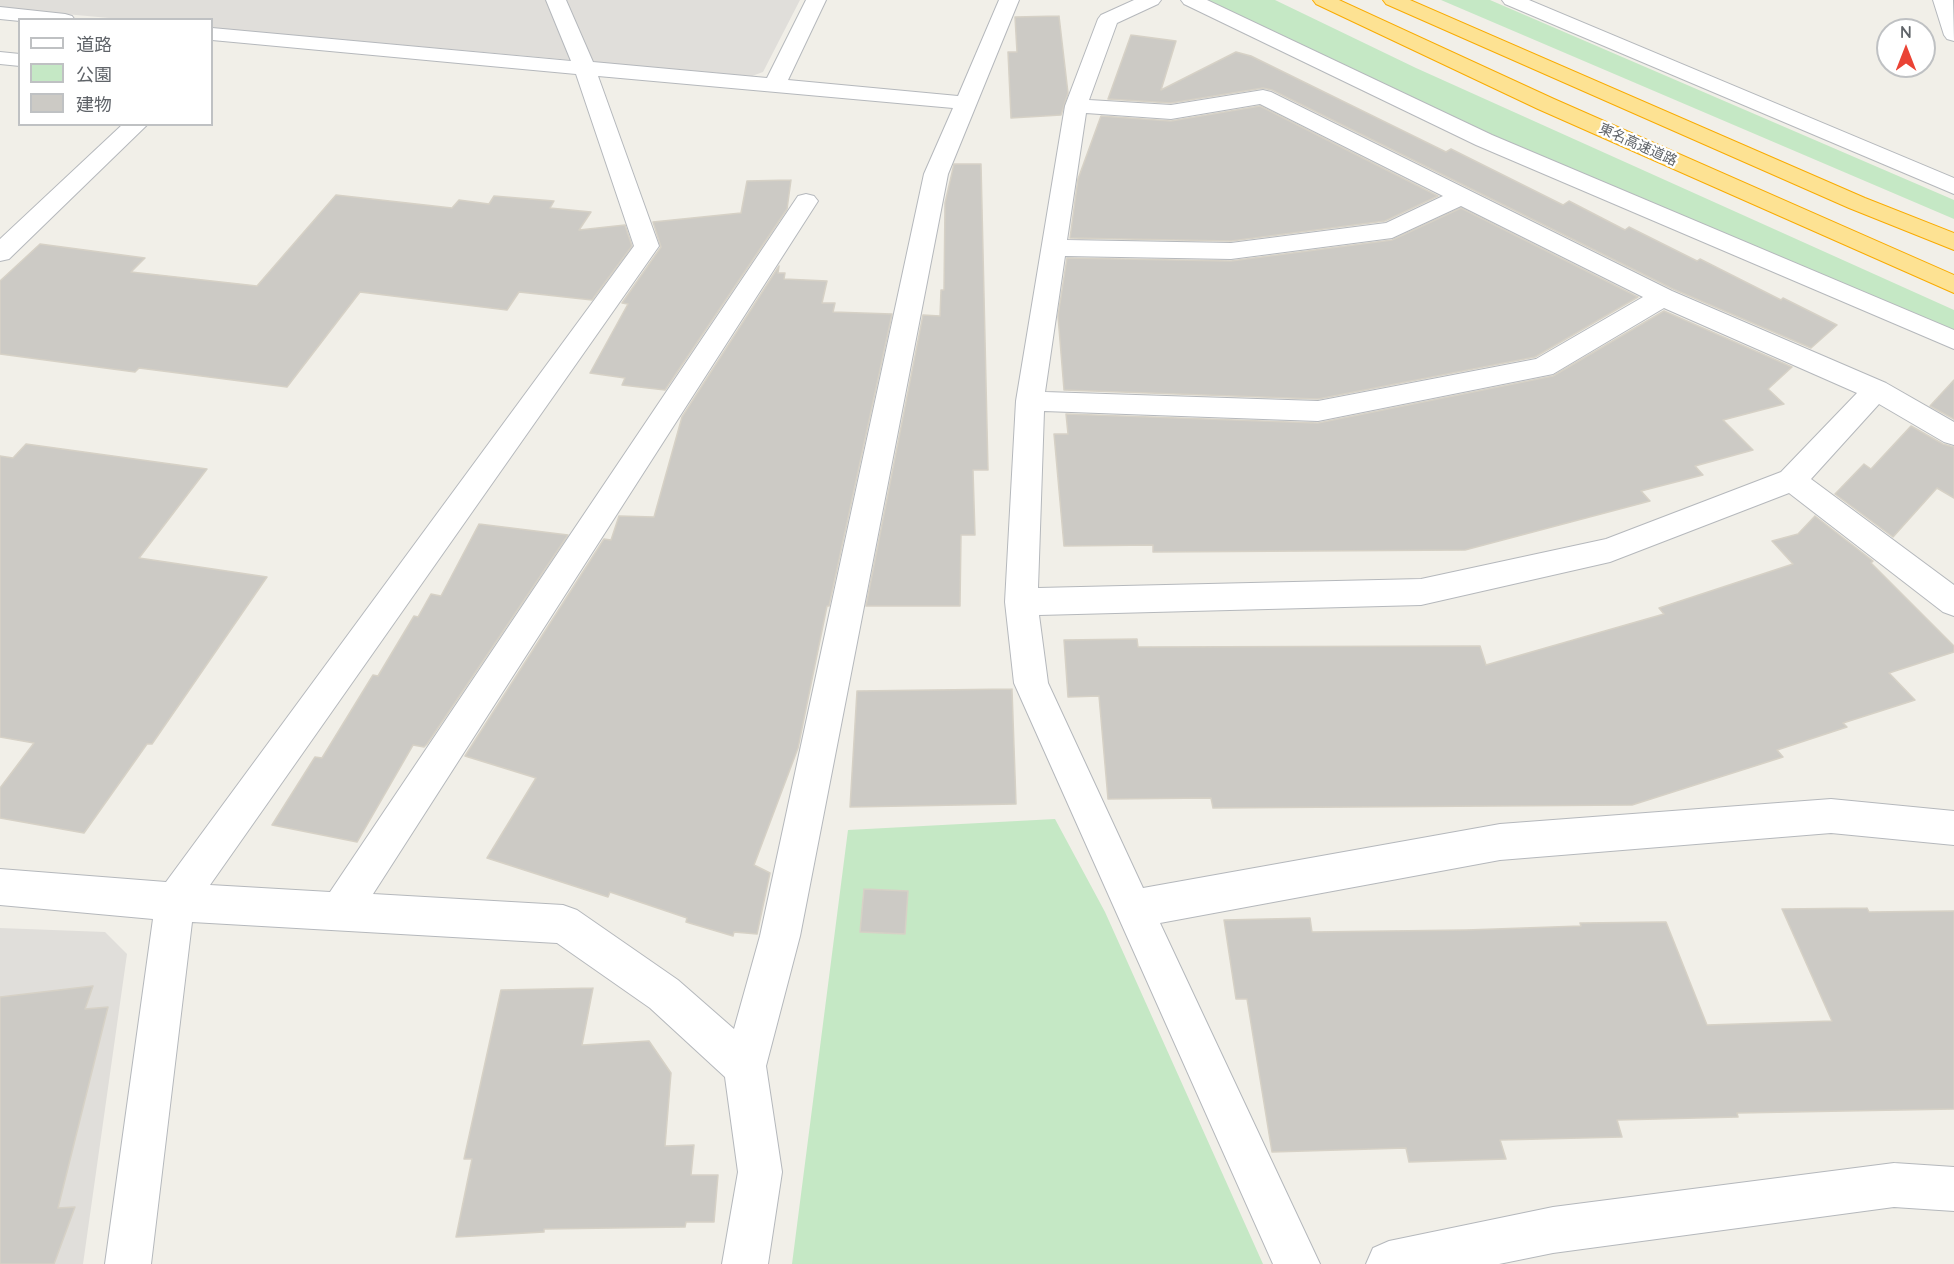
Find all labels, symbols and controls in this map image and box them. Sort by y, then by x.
legend [18,18,213,126]
north arrow [1876,18,1936,78]
text: N [1900,22,1912,42]
text: 道路 [76,33,112,56]
text: 公園 [76,63,112,86]
text: 建物 [76,93,112,116]
street label: 東名高速道路 [1596,120,1680,170]

